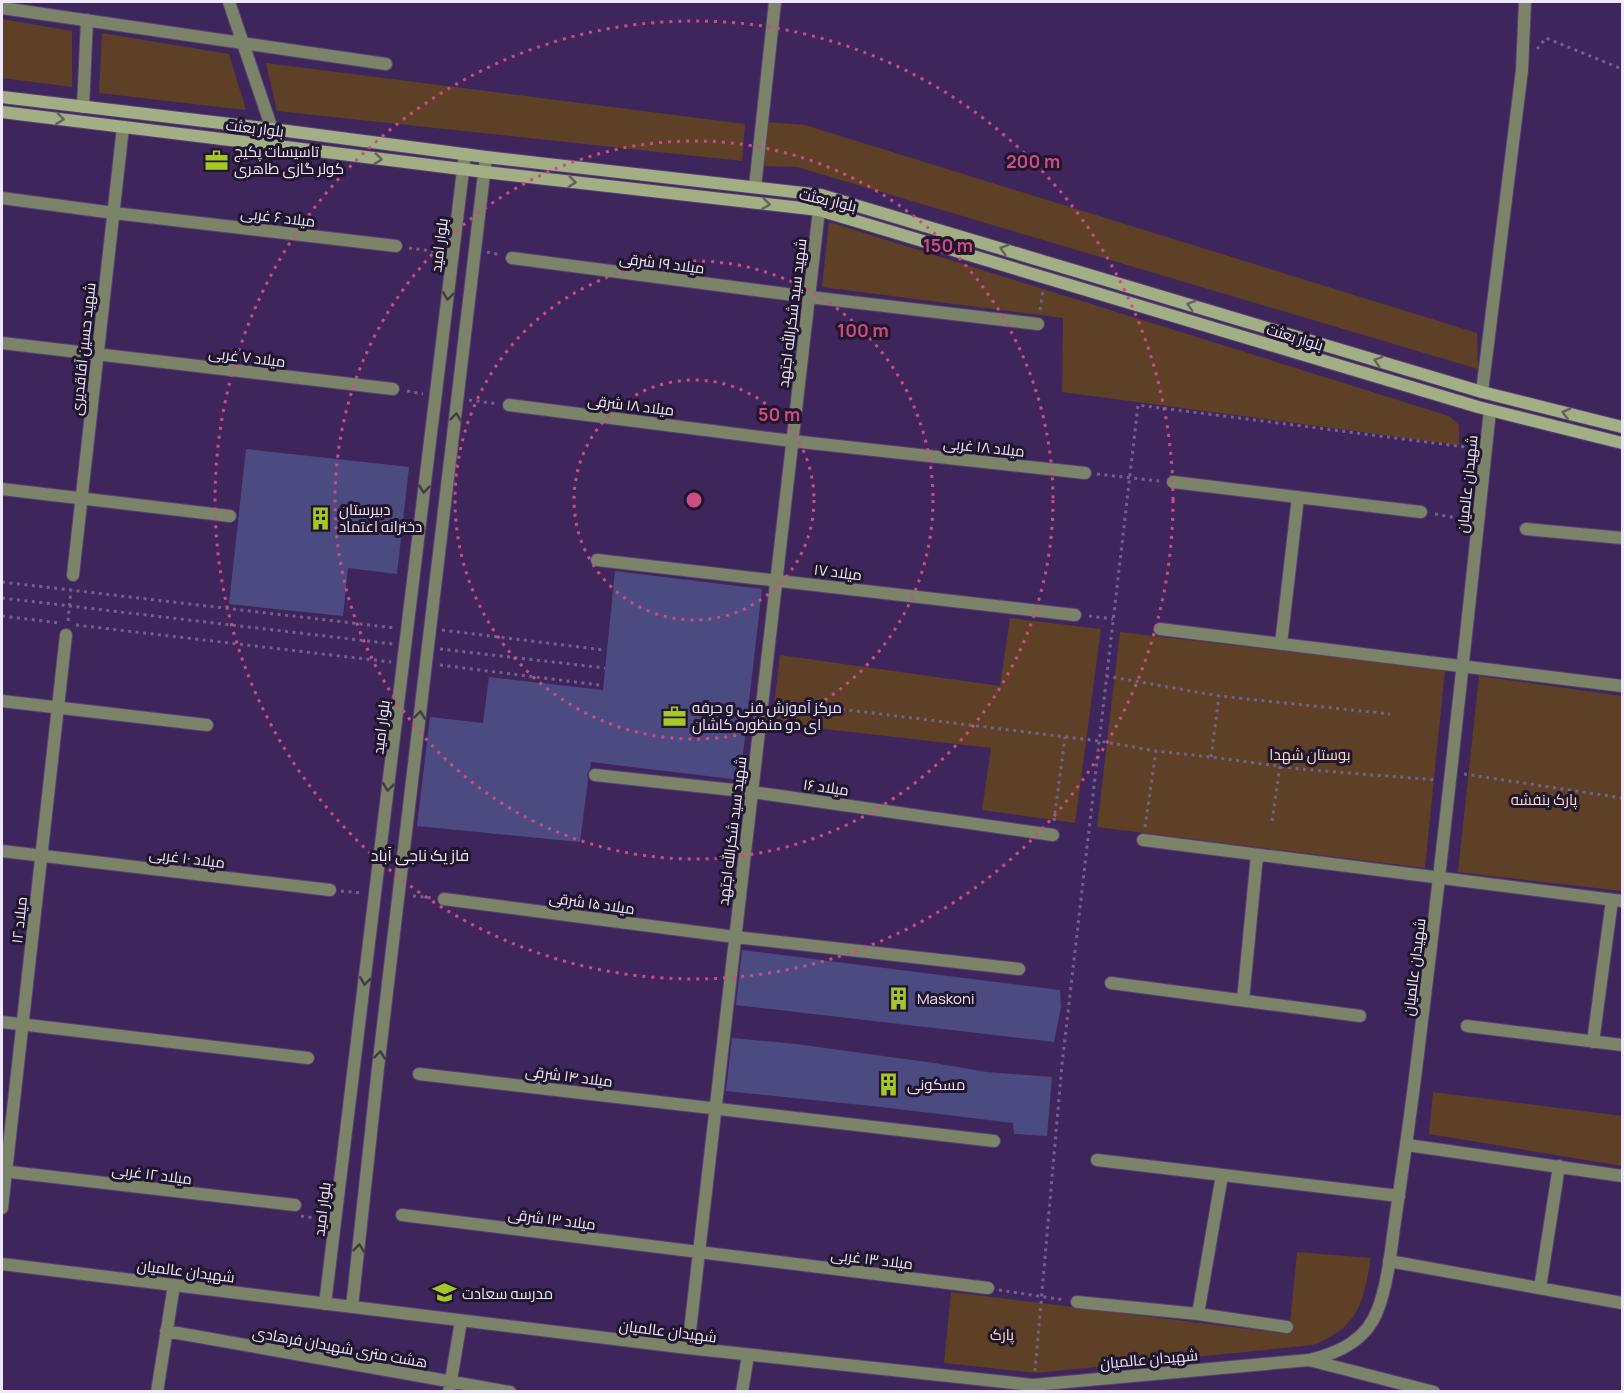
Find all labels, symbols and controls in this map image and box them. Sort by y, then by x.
one-way arrow [55,113,64,125]
street label: بلوار بعثت [225,114,285,142]
place label: تاسیسات پکیج کولر گازی طاهری [234,141,344,179]
office icon: تاسیسات پکیج کولر گازی طاهری [203,147,229,173]
text: 200 m [1006,149,1060,173]
one-way arrow [374,152,383,164]
one-way arrow [567,175,576,188]
street label: بلوار بعثت [797,183,859,217]
one-way arrow [761,197,770,210]
street label: میلاد ۶ غربی [239,202,317,232]
street label: بلوار امید [425,217,453,273]
text: 150 m [923,233,973,257]
street label: شهید سید شکرالله اجتهد [772,237,812,389]
one-way arrow [999,244,1010,256]
street label: میلاد ۱۹ شرقی [618,247,706,279]
street label: شهید حسین آقاقدیری [66,282,100,416]
one-way arrow [442,291,455,300]
one-way arrow [1186,300,1197,312]
text: 100 m [837,318,889,342]
street label: بلوار بعثت [1264,318,1326,356]
street label: میلاد ۷ غربی [207,342,287,372]
one-way arrow [1373,356,1384,368]
street label: میلاد ۱۸ شرقی [586,389,676,421]
text: 50 m [758,402,800,426]
one-way arrow [1561,407,1571,420]
one-way arrow [449,413,461,422]
street label: میلاد ۱۸ غربی [942,432,1026,462]
street label: شهیدان عالمیان [1451,434,1483,534]
one-way arrow [419,485,431,494]
centre of rings [684,490,704,510]
place label: دبیرستان دخترانه اعتماد [339,499,422,537]
building icon: دبیرستان دخترانه اعتماد [308,505,334,531]
street label: میلاد ۱۷ [813,559,863,585]
place label: مرکز آموزش فنی و حرفه ای دو منظوره کاشان [692,697,842,735]
street label: بلوار امید [367,699,395,755]
office icon: مرکز آموزش فنی و حرفه ای دو منظوره کاشان [661,703,687,729]
one-way arrow [414,710,426,720]
park label: بوستان شهدا [1269,744,1351,765]
street label: شهید سید شکرالله اجتهد [712,755,752,907]
street label: میلاد ۱۶ [802,773,850,801]
one-way arrow [383,782,395,792]
park label: پارک بنفشه [1511,789,1577,810]
street label: میلاد ۱۰ غربی [148,843,226,873]
district label: فاز یک ناجی آباد [371,844,469,866]
street label: میلاد ۱۵ شرقی [548,887,636,919]
street label: میلاد ۱۲ [6,896,32,944]
street label: شهیدان عالمیان [1398,917,1430,1017]
one-way arrow [359,976,372,985]
building icon: Maskoni [886,985,912,1011]
place label: Maskoni [917,988,974,1009]
one-way arrow [373,1050,386,1059]
street label: میلاد ۱۴ شرقی [524,1060,614,1092]
building icon: مسکونی [876,1071,902,1097]
place label: مسکونی [907,1074,965,1095]
street label: میلاد ۱۲ غربی [111,1159,193,1189]
street label: بلوار امید [308,1181,336,1237]
street label: میلاد ۱۳ شرقی [507,1203,597,1235]
one-way arrow [352,1244,364,1253]
street label: میلاد ۱۳ غربی [830,1244,914,1274]
street label: شهیدان عالمیان [136,1255,236,1287]
school or university icon: مدرسه سعادت [431,1280,457,1306]
place label: مدرسه سعادت [462,1283,553,1304]
street label: شهیدان عالمیان [618,1315,718,1347]
street label: هشت متری شهیدان فرهادی [251,1321,429,1373]
park label: پارک [990,1324,1014,1345]
street label: شهیدان عالمیان [1099,1344,1199,1374]

